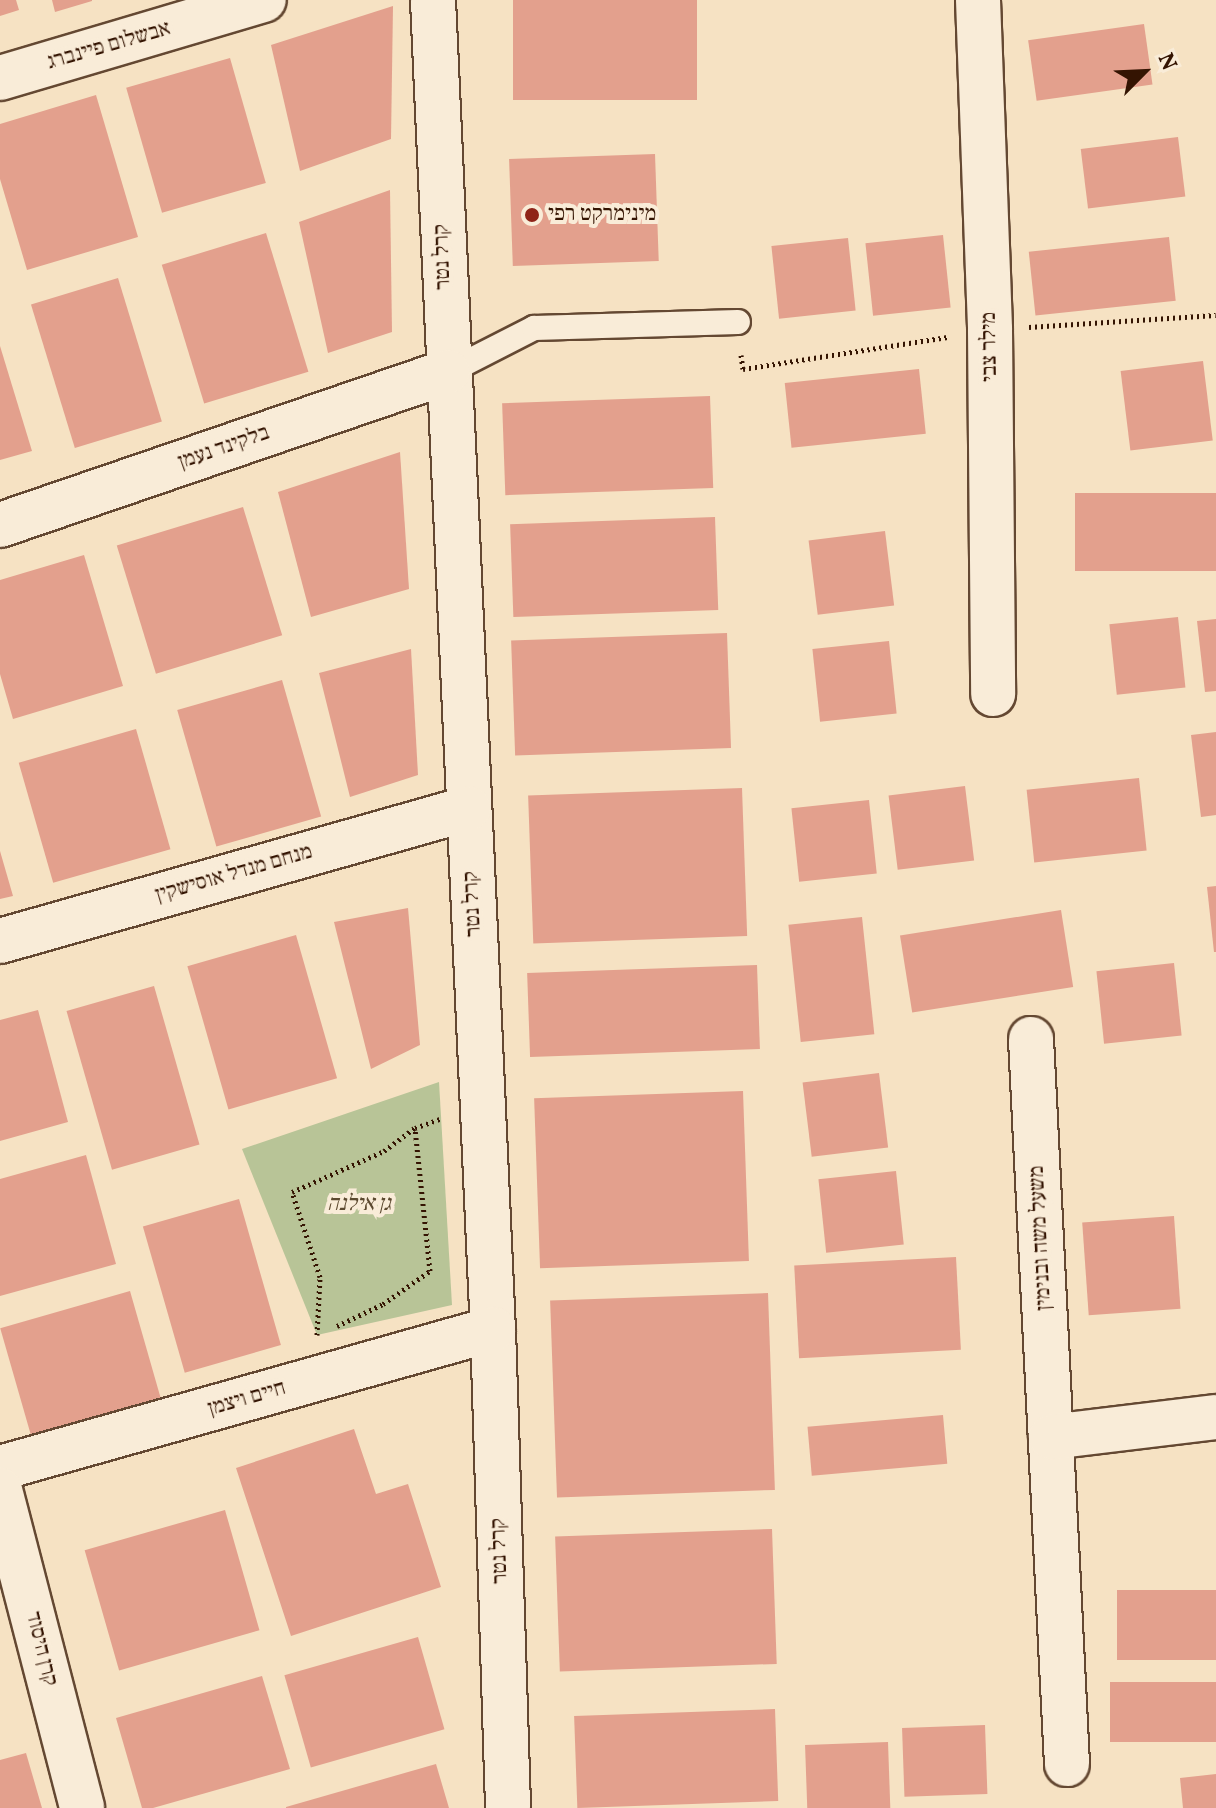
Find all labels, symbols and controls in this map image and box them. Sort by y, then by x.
street label: אבשלום פיינברג [44,16,174,76]
north arrow [1104,32,1184,112]
text: N [1149,48,1184,76]
place label: מינימרקט רפי [548,202,656,228]
marker: מינימרקט רפי [523,206,541,224]
street label: קרל נטר [429,224,457,290]
street label: מילר צבי [976,312,1004,382]
street label: בלקינד נעמן [175,420,273,476]
street label: מנחם מנדל אוסישקין [153,839,315,909]
street label: קרל נטר [458,870,488,938]
street label: משעל משה ובנימין [1024,1165,1058,1311]
park label: גן אילנה [327,1192,391,1218]
street label: חיים ויצמן [205,1375,289,1423]
street label: קרל נטר [486,1518,514,1584]
street label: קרן היסוד [19,1609,63,1689]

